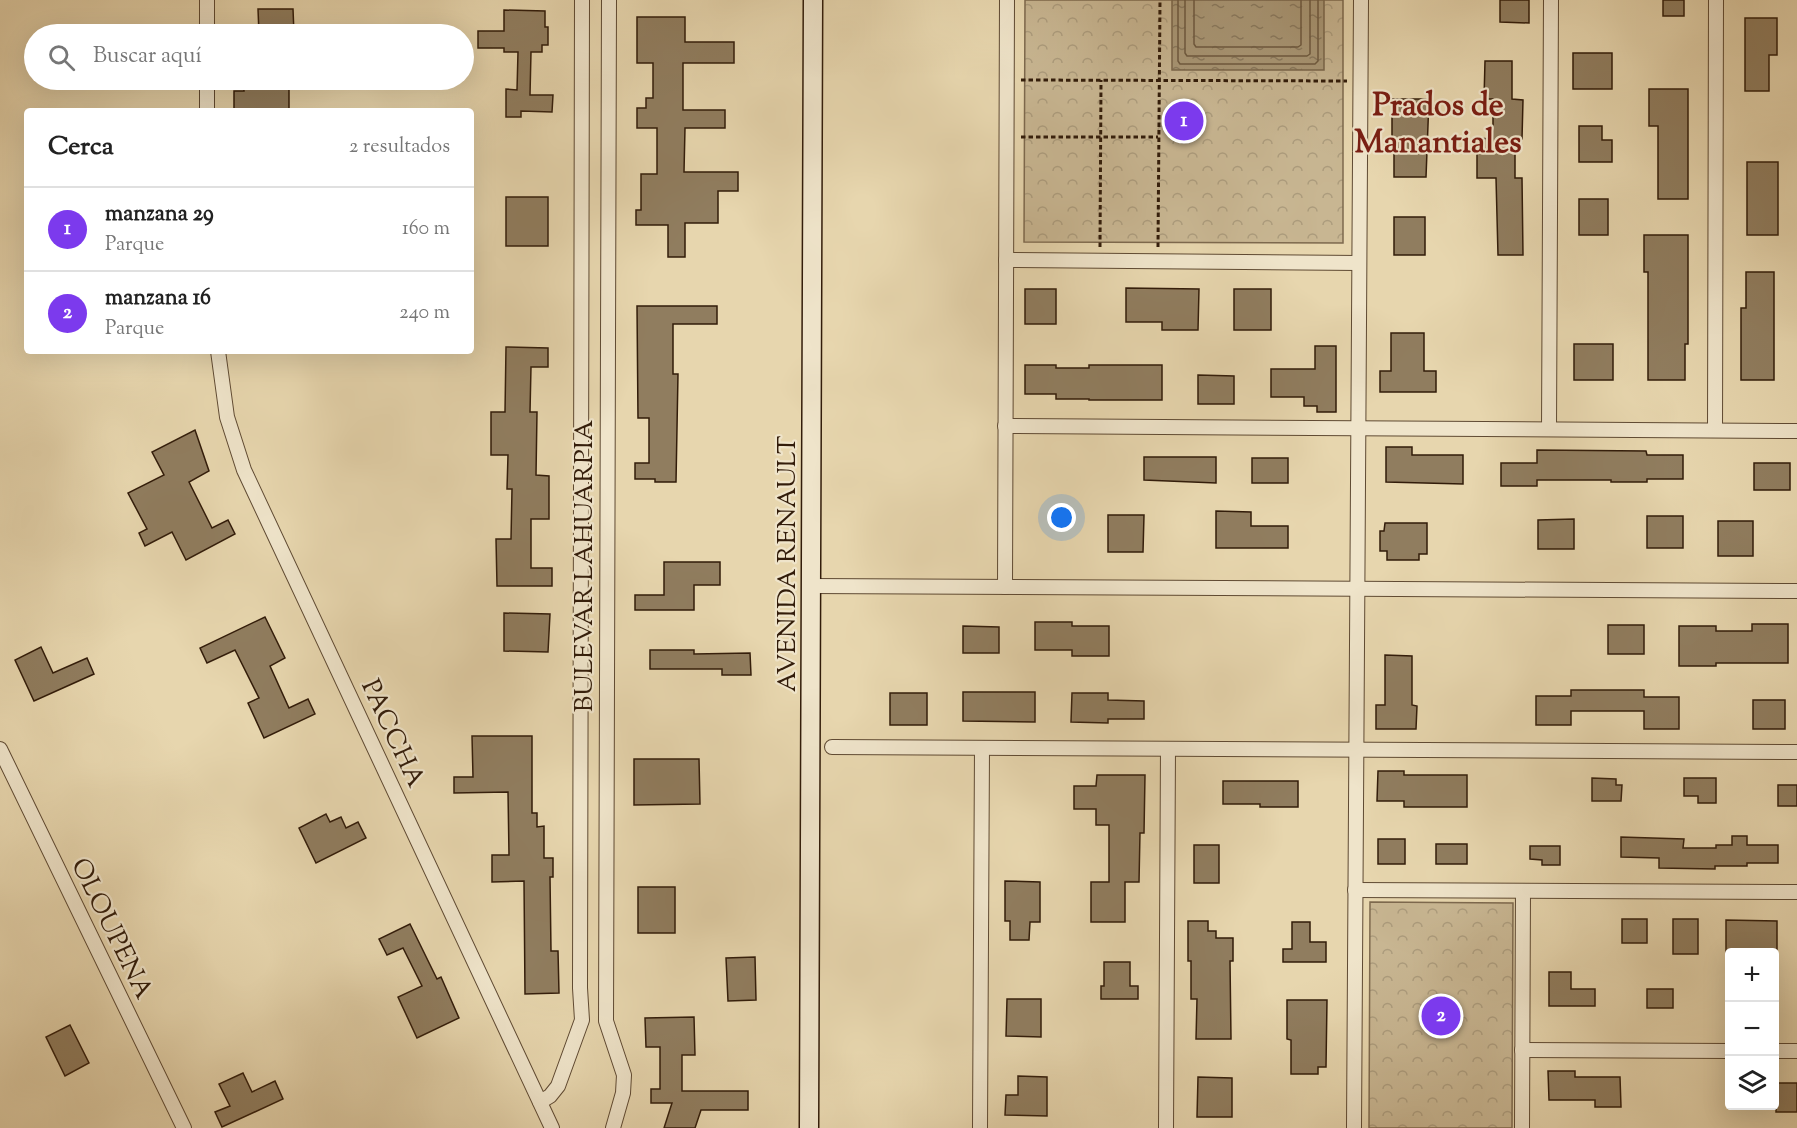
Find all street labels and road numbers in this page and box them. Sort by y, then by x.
street label: BULEVAR LAHUARPIA [567,420,604,712]
street label: AVENIDA RENAULT [770,436,807,692]
street label: PACCHA [351,674,433,794]
street label: OLOUPENA [61,852,161,1006]

